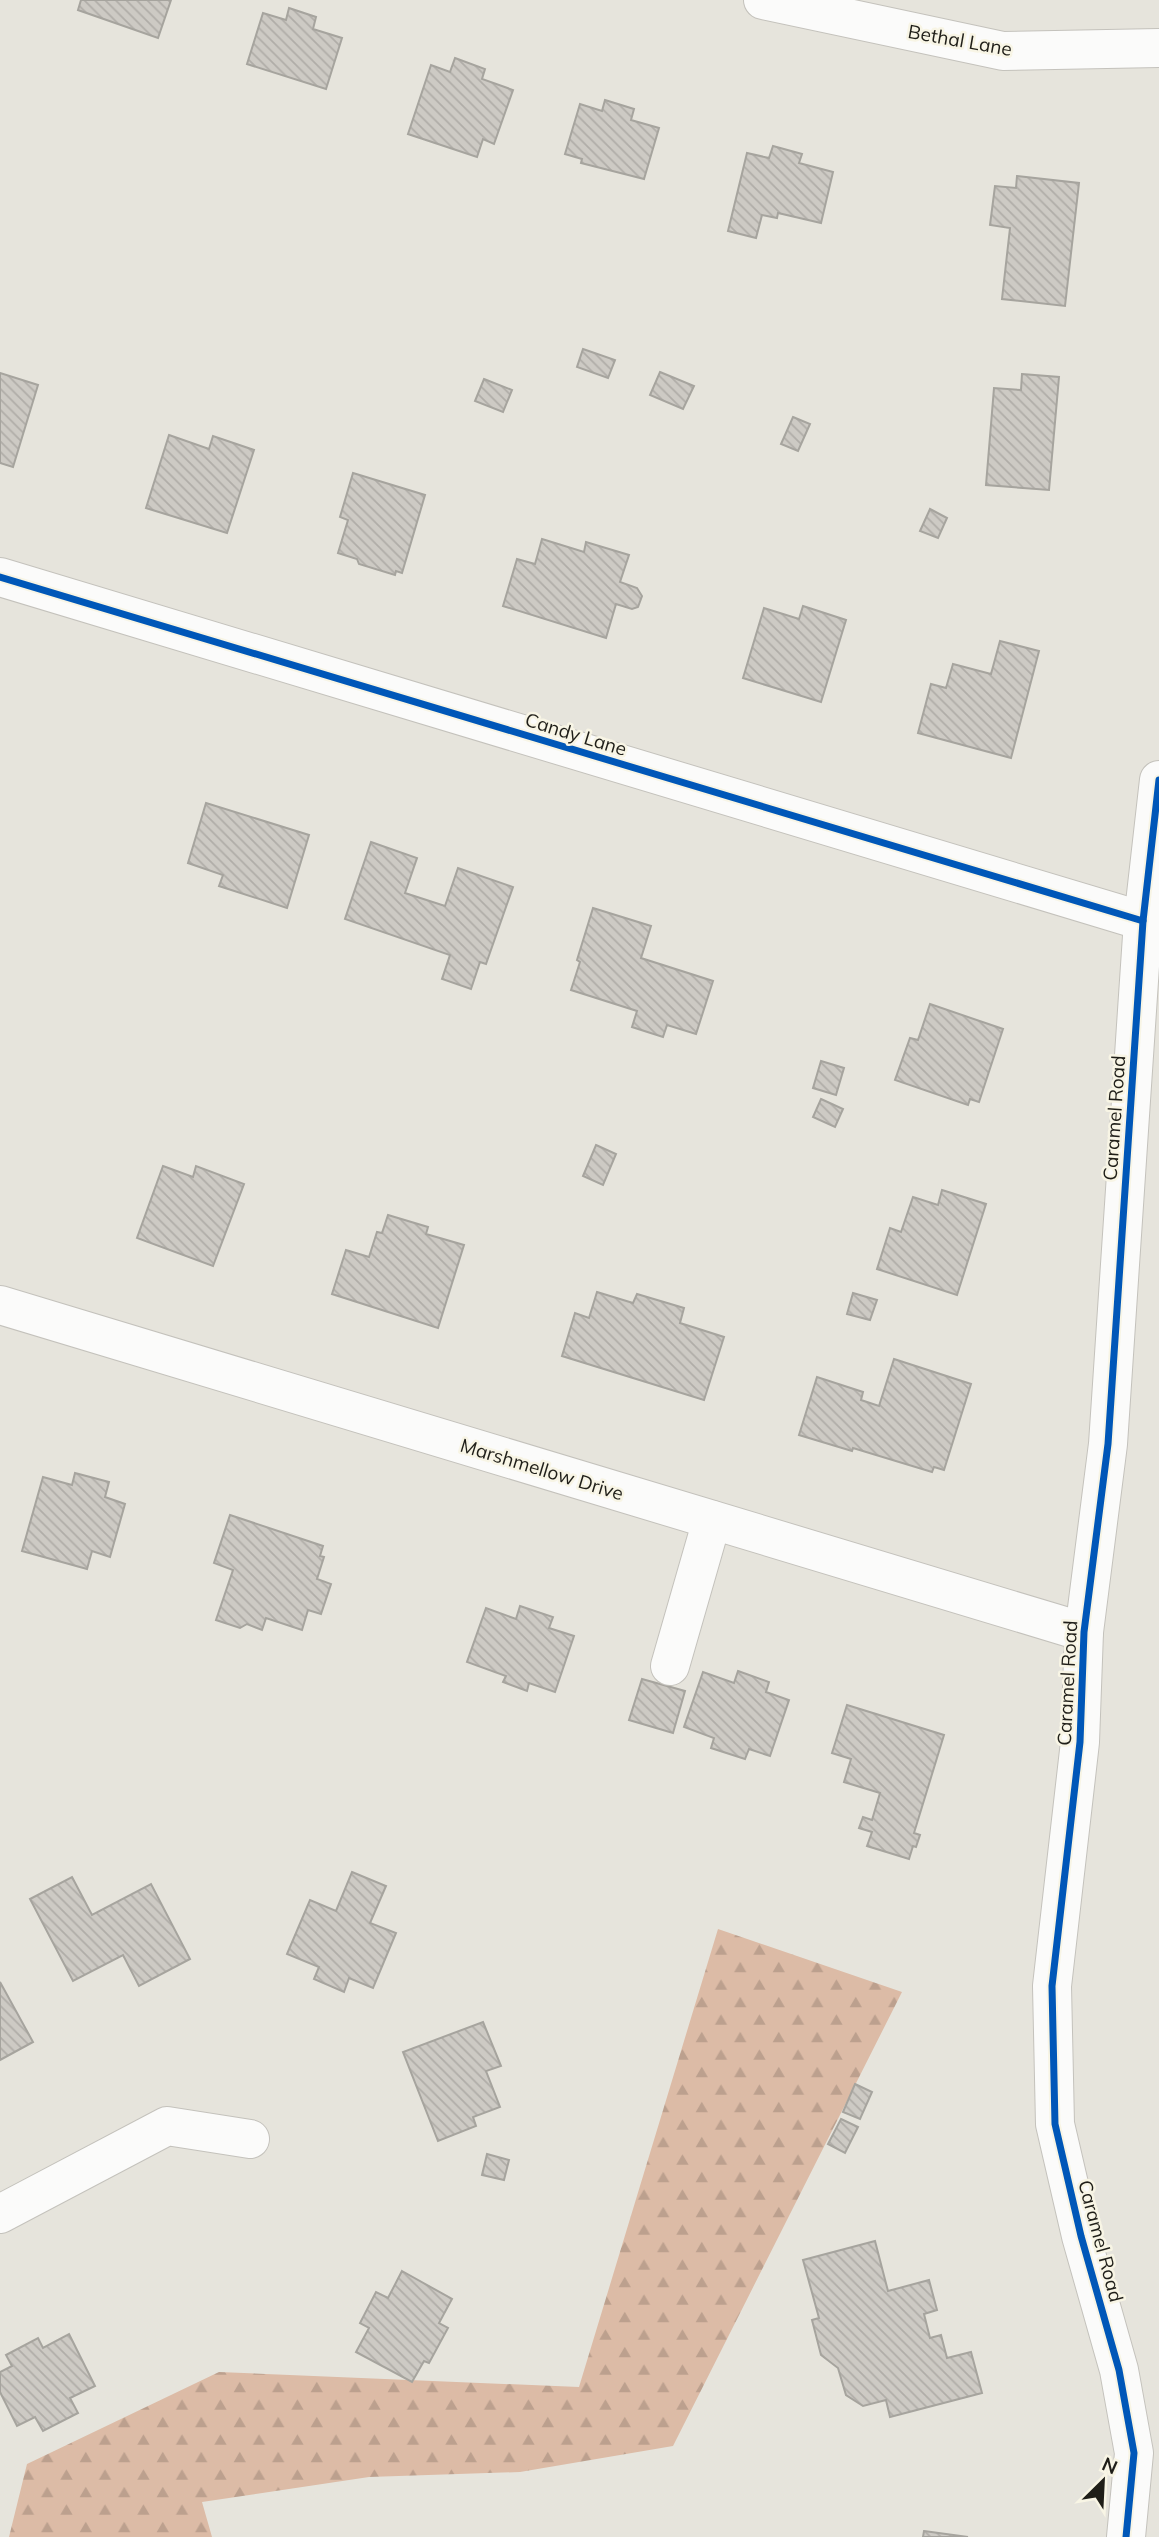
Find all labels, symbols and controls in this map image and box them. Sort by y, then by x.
street label: Bethal Lane [906,19,1014,61]
street label: Candy Lane [522,707,630,761]
street label: Caramel Road [1098,1055,1130,1181]
street label: Marshmellow Drive [458,1433,626,1505]
street label: Caramel Road [1052,1620,1082,1746]
street label: Caramel Road [1073,2177,1129,2305]
north arrow [1068,2446,1138,2516]
text: N [1098,2452,1121,2479]

